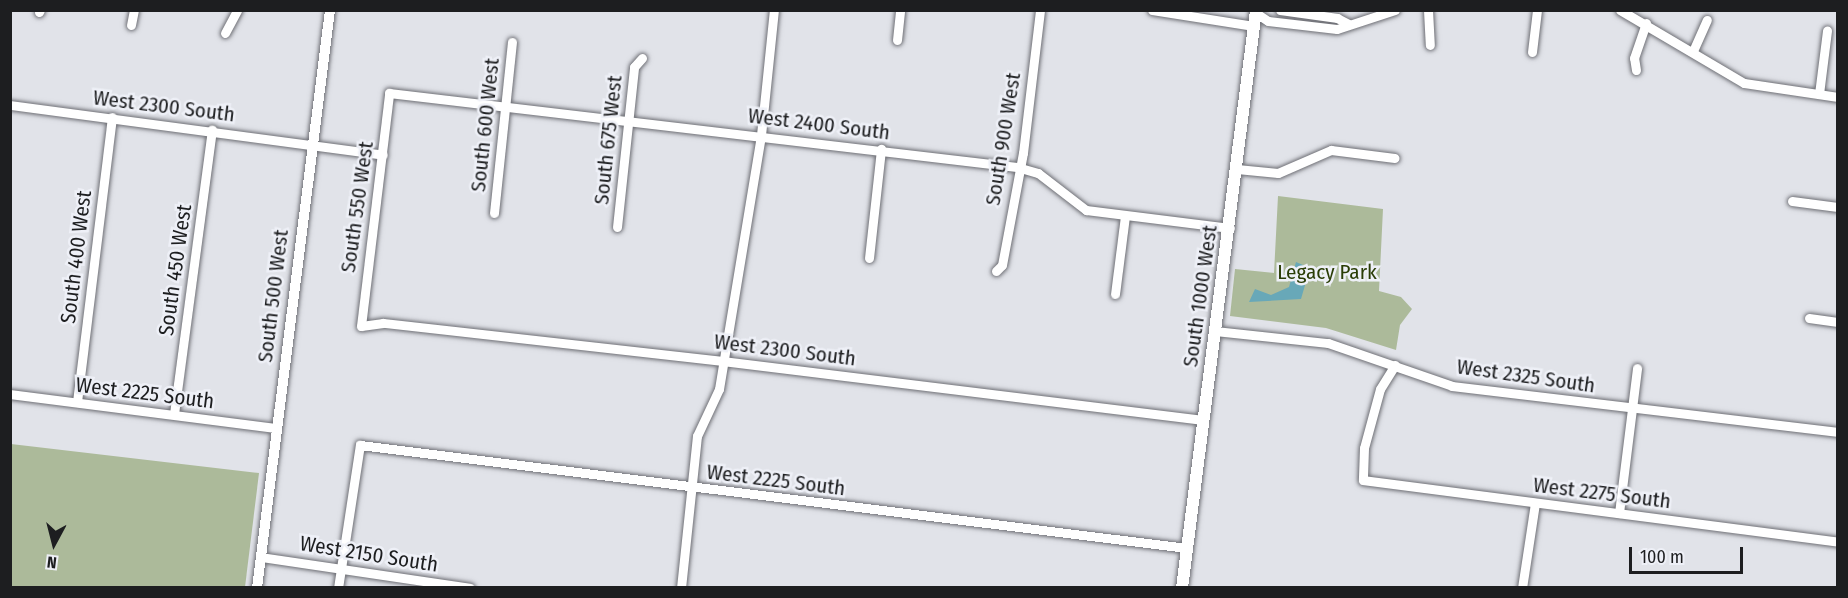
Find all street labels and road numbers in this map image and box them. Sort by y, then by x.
street label: South 600 West [465,57,505,193]
street label: South 900 West [980,71,1026,207]
street label: South 675 West [589,74,627,206]
street label: West 2300 South [92,85,236,127]
street label: West 2400 South [747,103,891,145]
street label: South 550 West [335,140,379,274]
street label: South 400 West [55,189,97,325]
street label: South 450 West [153,203,197,337]
street label: South 1000 West [1178,223,1222,369]
street label: South 500 West [252,228,294,364]
street label: West 2300 South [713,329,857,371]
street label: West 2325 South [1455,354,1597,398]
street label: West 2225 South [74,372,216,414]
street label: West 2225 South [705,459,847,501]
street label: West 2275 South [1532,472,1672,514]
street label: West 2150 South [298,531,440,577]

